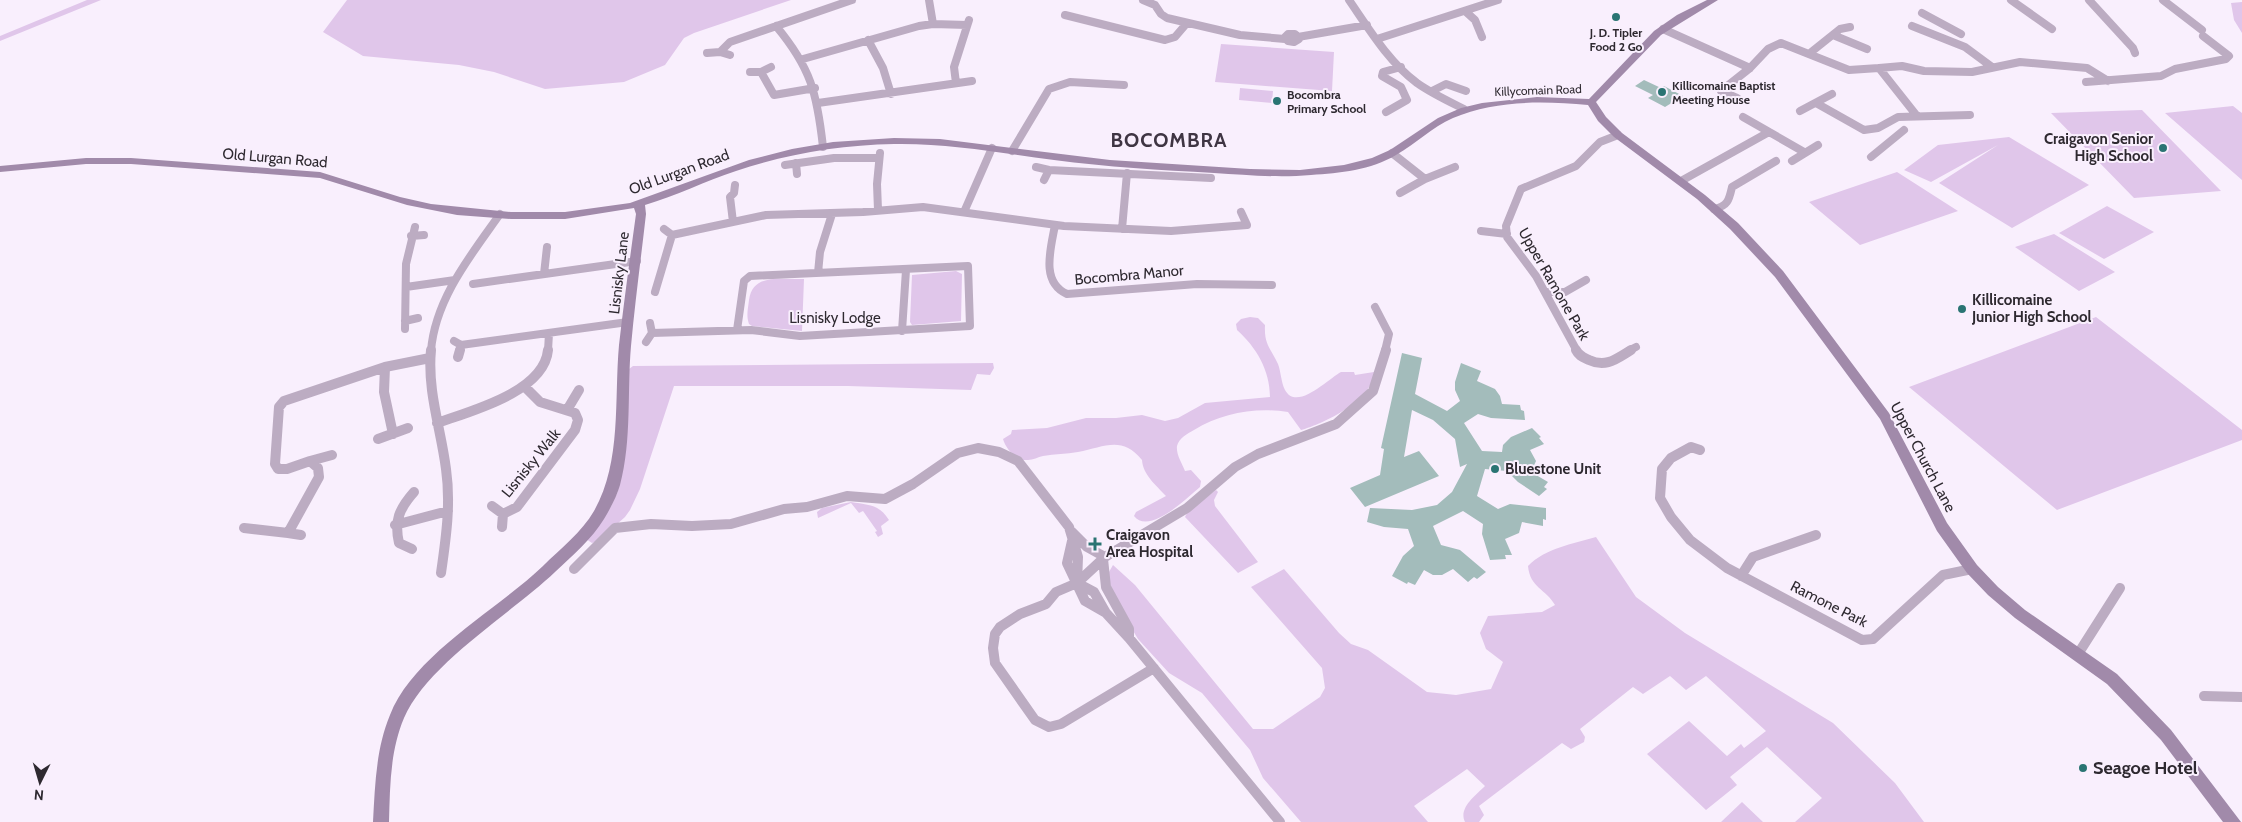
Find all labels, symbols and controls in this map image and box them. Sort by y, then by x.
marker: J. D. Tipler Food 2 Go [1610,11,1622,23]
place label: J. D. Tipler Food 2 Go [1589,25,1643,54]
place label: Killicomaine Baptist Meeting House [1672,78,1775,107]
street label: Killycomain Road [1494,81,1582,99]
marker: Killicomaine Baptist Meeting House [1656,86,1668,98]
place label: Bocombra Primary School [1287,87,1366,116]
marker: Bocombra Primary School [1271,95,1283,107]
district label: BOCOMBRA [1111,128,1227,152]
place label: Craigavon Senior High School [2044,130,2153,165]
marker: Craigavon Senior High School [2157,142,2169,154]
street label: Old Lurgan Road [222,144,328,172]
street label: Old Lurgan Road [626,145,732,199]
street label: Upper Ramone Park [1514,224,1594,344]
street label: Lisnisky Lane [605,230,633,315]
street label: Bocombra Manor [1074,261,1185,289]
place label: Killicomaine Junior High School [1971,291,2092,326]
marker: Killicomaine Junior High School [1956,303,1968,315]
street label: Lisnisky Lodge [789,309,881,327]
street label: Upper Church Lane [1886,399,1960,515]
street label: Lisnisky Walk [498,425,564,501]
place label: Bluestone Unit [1505,460,1601,478]
marker: Bluestone Unit [1489,463,1501,475]
place label: Craigavon Area Hospital [1106,526,1193,561]
marker: Craigavon Area Hospital [1088,537,1102,551]
street label: Ramone Park [1787,577,1871,631]
north arrow [15,757,65,807]
place label: Seagoe Hotel [2093,757,2198,779]
marker: Seagoe Hotel [2077,762,2089,774]
text: N [33,786,45,804]

